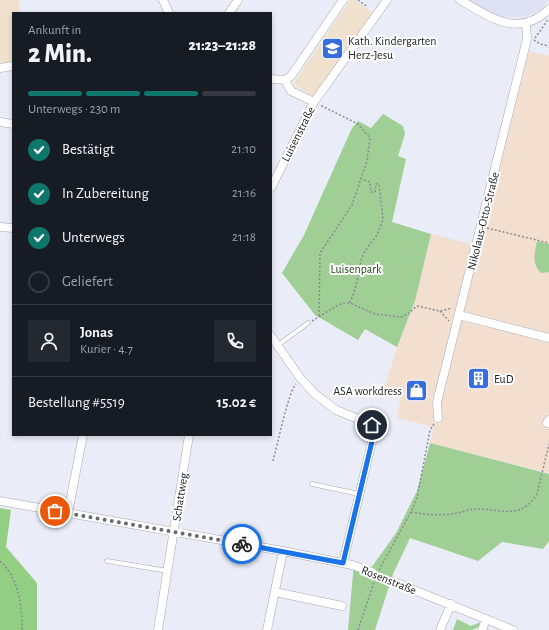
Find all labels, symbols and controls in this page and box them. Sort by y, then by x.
text: Ankunft in [28,24,81,37]
school or university icon: Kath. Kindergarten Herz-Jesu [320,35,346,61]
place label: Kath. Kindergarten Herz-Jesu [348,35,436,61]
text: 21:23–21:28 [188,38,256,53]
text: 2 Min. [28,41,92,67]
text: Unterwegs · 230 m [28,103,120,116]
street label: Luisenstraße [279,105,317,163]
icon: check [28,139,50,161]
text: Bestätigt [62,142,115,157]
text: 21:10 [231,143,256,156]
street label: Nikolaus-Otto-Straße [465,171,501,271]
icon: check [28,183,50,205]
text: In Zubereitung [62,186,149,201]
text: 21:16 [232,187,256,200]
icon: check [28,227,50,249]
text: Unterwegs [62,230,125,245]
text: 21:18 [232,231,256,244]
park label: Luisenpark [330,263,382,275]
text: Geliefert [62,274,113,289]
button: person [28,320,70,362]
button: phone [214,320,256,362]
text: Jonas [80,325,113,340]
text: Kurier · 4.7 [80,343,133,356]
building icon: EuD [466,366,492,392]
place label: EuD [494,373,514,385]
shop icon: ASA workdress [404,378,430,404]
place label: ASA workdress [333,385,402,397]
text: Bestellung #5519 [28,395,125,410]
text: 15.02 € [217,395,256,410]
pin [355,408,389,442]
icon: home [361,414,383,436]
street label: Schattweg [170,472,190,522]
pin [38,494,72,528]
icon: bag [44,500,66,522]
courier [222,524,262,564]
icon: bike [231,533,253,555]
street label: Rosenstraße [360,564,418,596]

